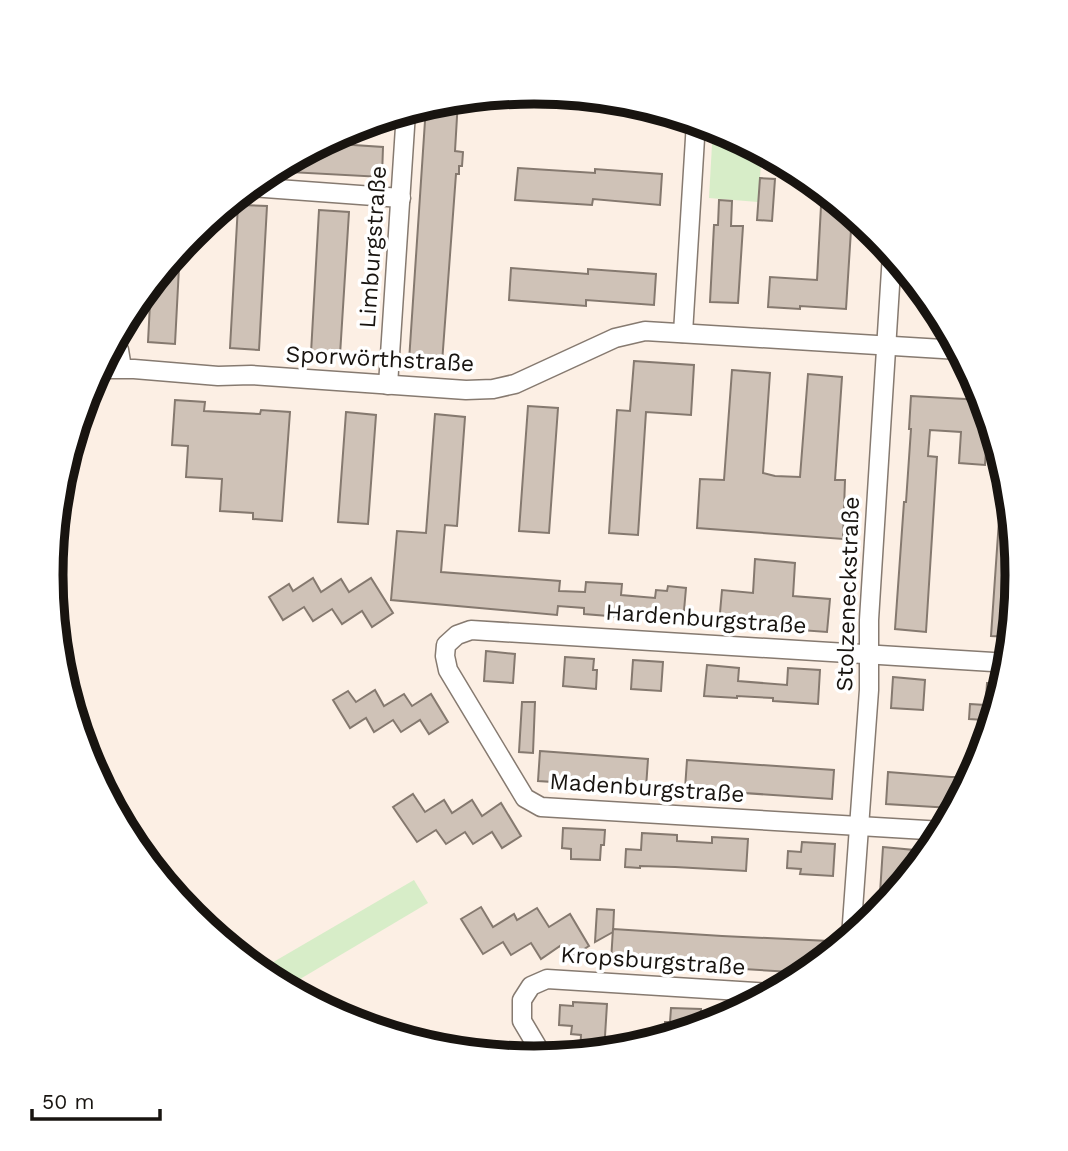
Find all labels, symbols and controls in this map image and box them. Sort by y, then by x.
street label: Limburgstraße [354,165,392,329]
street label: Sporwörthstraße [285,341,475,377]
street label: Stolzeneckstraße [831,496,865,692]
street label: Hardenburgstraße [604,598,808,640]
street label: Madenburgstraße [549,768,745,808]
street label: Kropsburgstraße [560,941,746,981]
scale bar [32,1078,159,1122]
text: 50 m [42,1089,94,1114]

